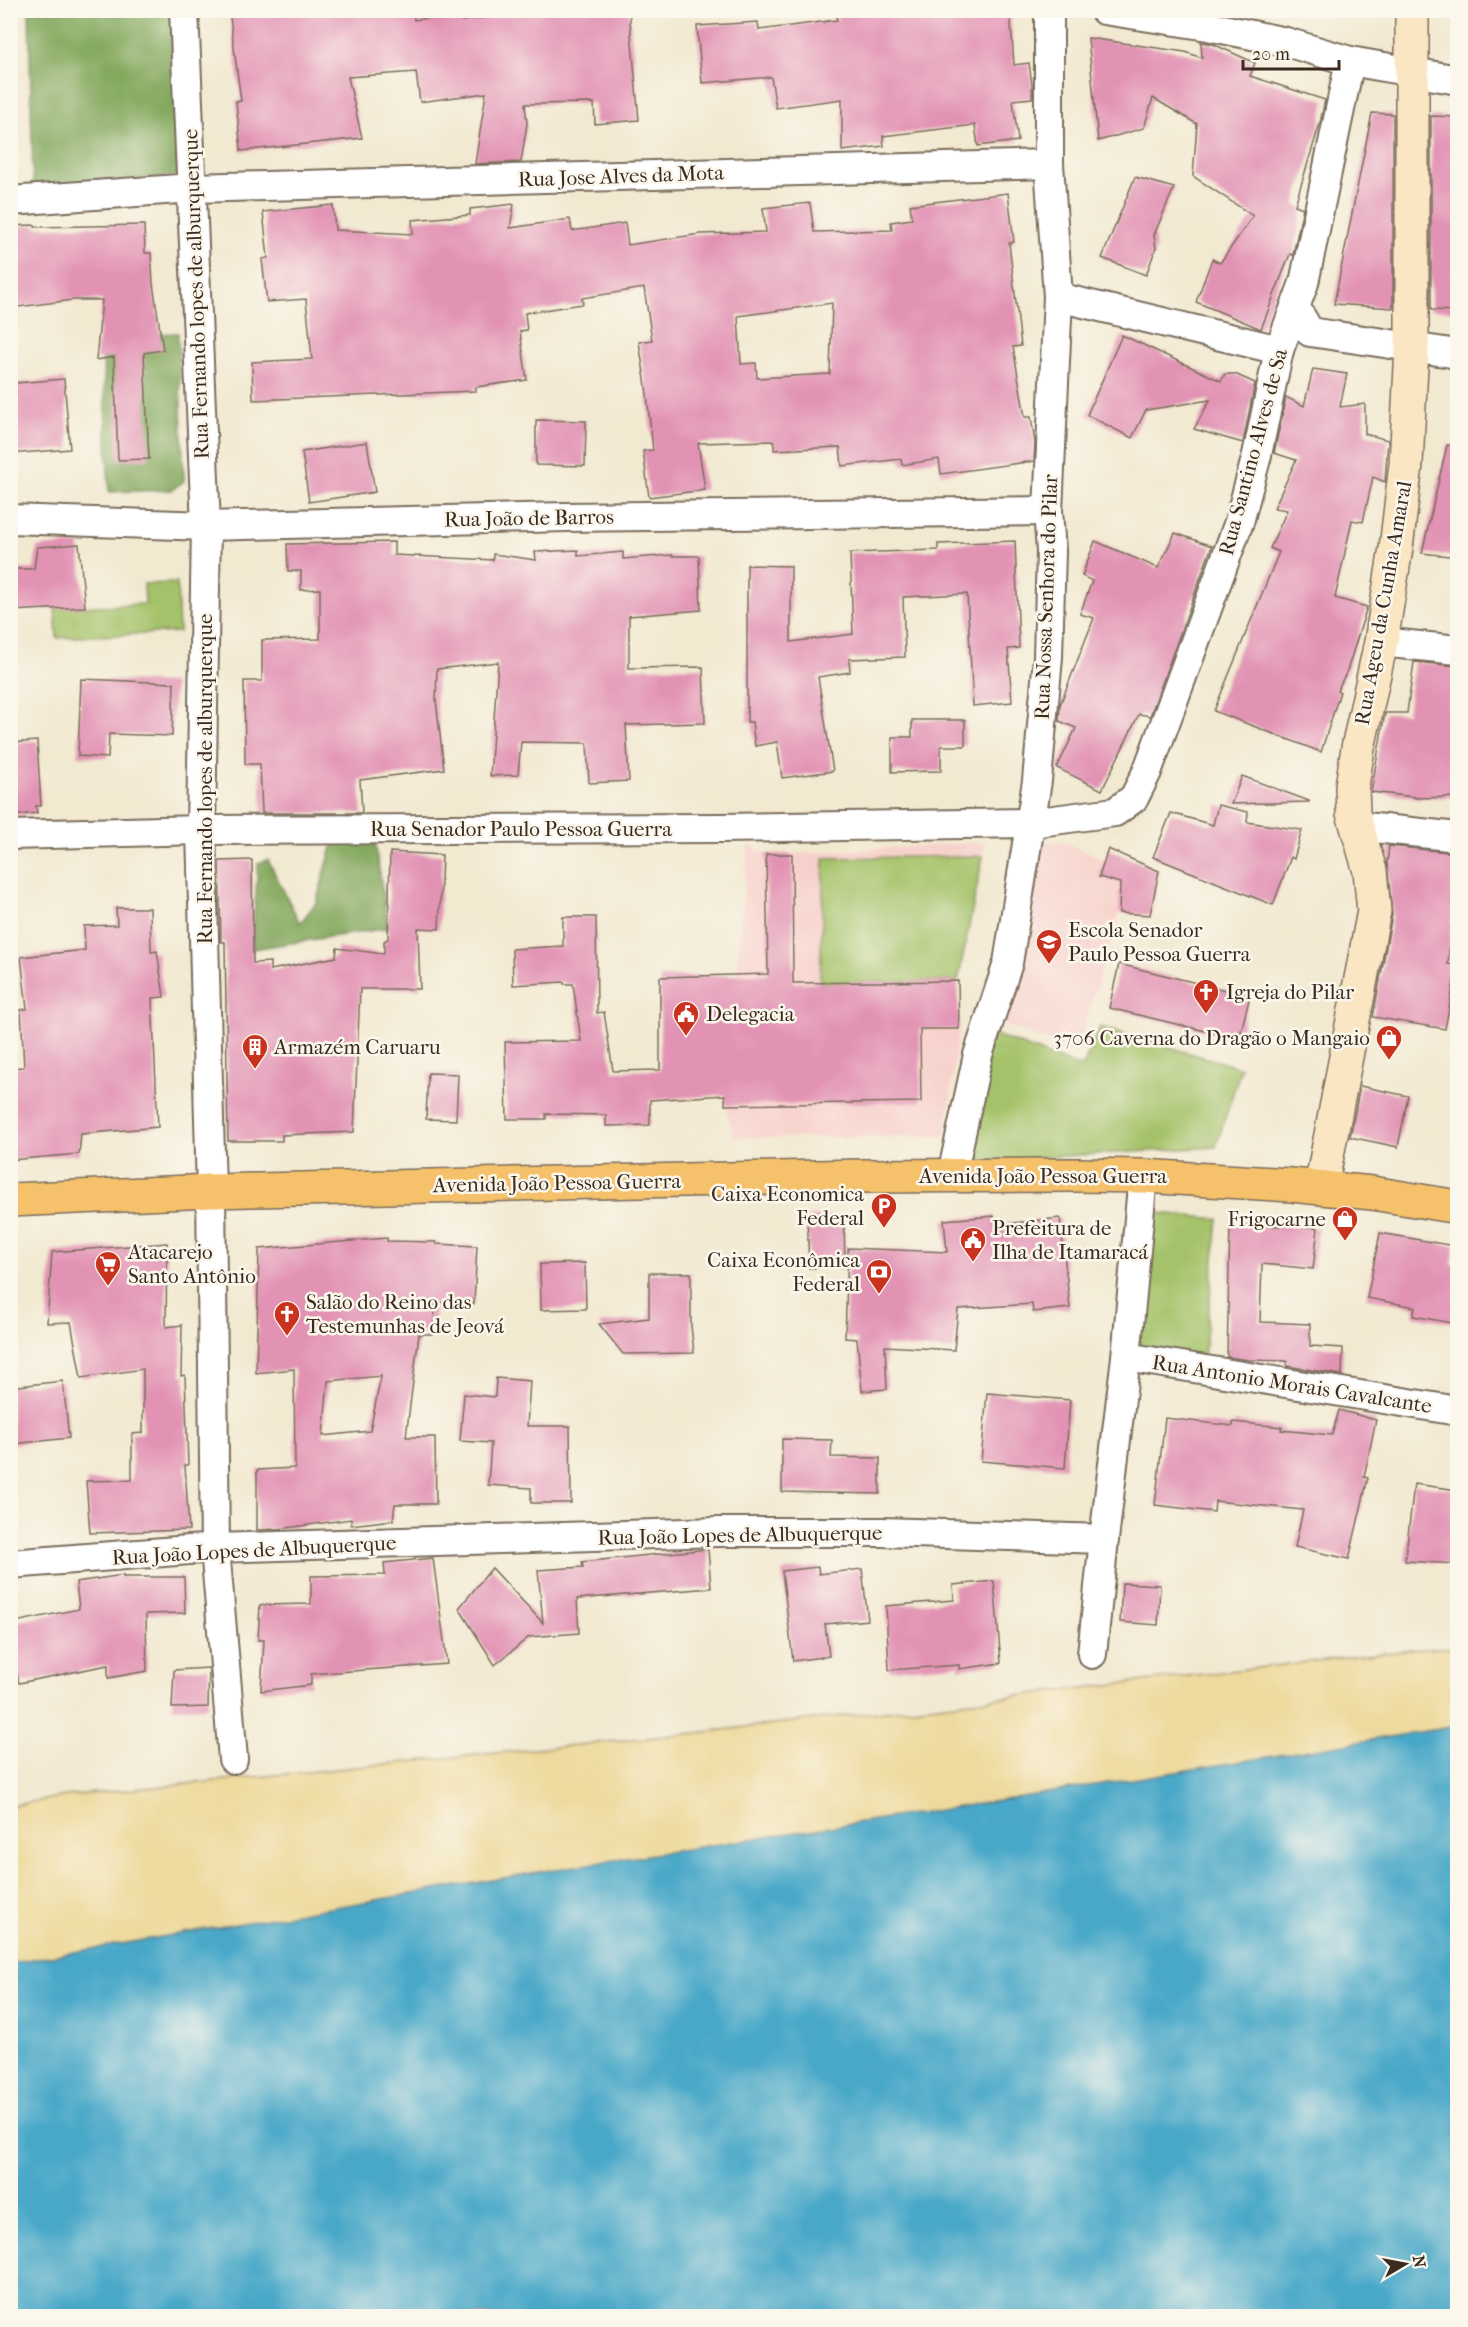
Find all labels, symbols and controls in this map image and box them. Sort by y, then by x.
scale bar [1243,33,1339,71]
text: 20 m [1252,44,1290,65]
street label: Rua Fernando lopes de alburquerque [178,128,214,460]
street label: Rua Jose Alves da Mota [518,160,725,192]
street label: Rua Santino Alves de Sa [1214,346,1292,558]
street label: Rua Nossa Senhora do Pilar [1030,474,1062,720]
street label: Rua Ageu da Cunha Amaral [1350,479,1416,727]
street label: Rua João de Barros [444,505,614,531]
street label: Rua Fernando lopes de alburquerque [193,614,217,944]
street label: Rua Senador Paulo Pessoa Guerra [370,817,672,841]
place label: Escola Senador Paulo Pessoa Guerra [1068,918,1251,966]
school or university icon: Escola Senador Paulo Pessoa Guerra [1034,927,1064,965]
church icon: Igreja do Pilar [1191,977,1221,1015]
place label: Igreja do Pilar [1226,980,1354,1004]
public building icon: Delegacia [671,999,701,1037]
place label: Delegacia [706,1002,795,1026]
shop icon: 3706 Caverna do Dragão o Mangaio [1374,1023,1404,1061]
place label: 3706 Caverna do Dragão o Mangaio [1053,1026,1370,1050]
building icon: Armazém Caruaru [240,1032,270,1070]
place label: Armazém Caruaru [273,1035,441,1059]
street label: Avenida João Pessoa Guerra [918,1164,1167,1188]
street label: Avenida João Pessoa Guerra [432,1169,682,1197]
place label: Caixa Economica Federal [711,1182,864,1230]
parking icon: Caixa Economica Federal [869,1191,899,1229]
shop icon: Frigocarne [1330,1204,1360,1242]
place label: Frigocarne [1228,1207,1326,1231]
place label: Prefeitura de Ilha de Itamaracá [992,1216,1149,1264]
public building icon: Prefeitura de Ilha de Itamaracá [958,1225,988,1263]
place label: Atacarejo Santo Antônio [127,1240,256,1288]
place label: Caixa Econômica Federal [707,1248,860,1296]
supermarket icon: Atacarejo Santo Antônio [93,1249,123,1287]
bank icon: Caixa Econômica Federal [864,1257,894,1295]
place label: Salão do Reino das Testemunhas de Jeová [306,1290,504,1338]
church icon: Salão do Reino das Testemunhas de Jeová [272,1299,302,1337]
street label: Rua Antonio Morais Cavalcante [1151,1350,1433,1418]
street label: Rua João Lopes de Albuquerque [597,1521,883,1549]
street label: Rua João Lopes de Albuquerque [111,1531,397,1569]
north arrow [1375,2234,1435,2294]
text: N [1409,2254,1430,2270]

